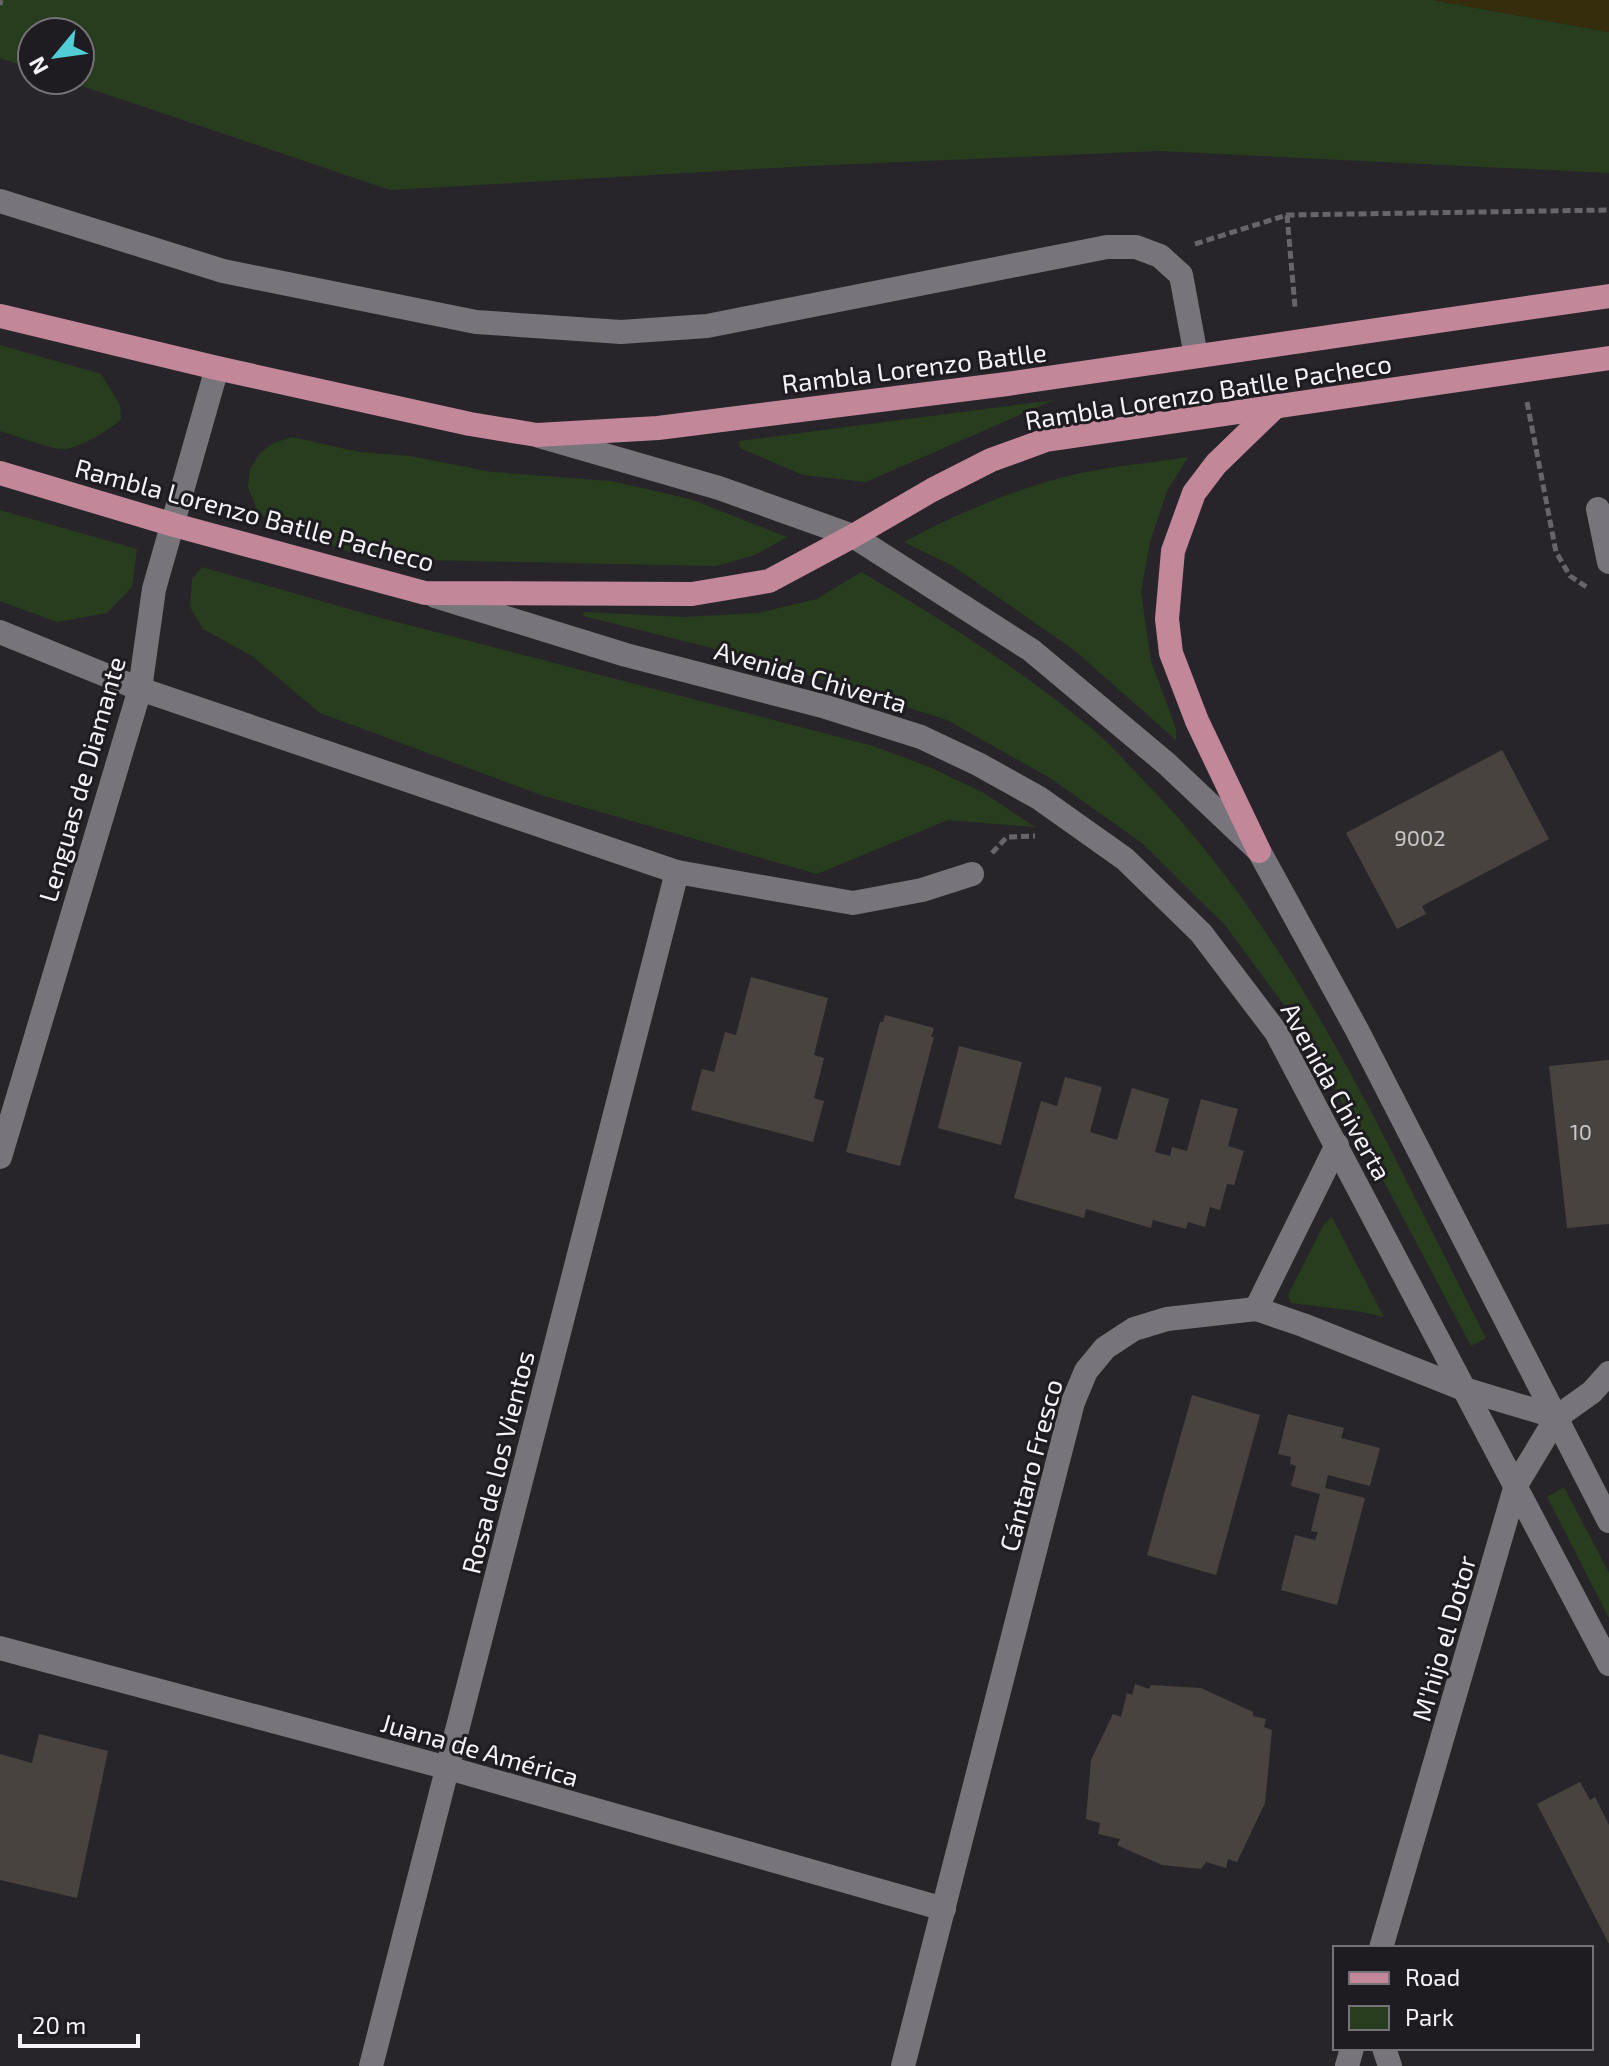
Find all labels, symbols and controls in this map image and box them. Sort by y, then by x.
north arrow [16,16,96,96]
text: N [22,53,53,79]
street label: Rambla Lorenzo Batlle [780,335,1048,399]
street label: Rambla Lorenzo Batlle Pacheco [1022,347,1394,435]
street label: Rambla Lorenzo Batlle Pacheco [72,451,438,577]
street label: Avenida Chiverta [711,634,911,718]
street label: Lenguas de Diamante [31,653,131,905]
house number: 9002 [1394,824,1446,850]
street label: Avenida Chiverta [1275,997,1399,1185]
house number: 10 [1570,1118,1592,1144]
street label: Rosa de los Vientos [454,1347,540,1577]
street label: Cántaro Fresco [992,1375,1068,1555]
street label: M'hijo el Dotor [1405,1552,1481,1724]
street label: Juana de América [378,1706,582,1792]
legend [1333,1946,1593,2050]
text: Road [1405,1962,1460,1991]
scale bar [20,1998,138,2048]
text: Park [1405,2002,1454,2031]
text: 20 m [32,2010,86,2039]

